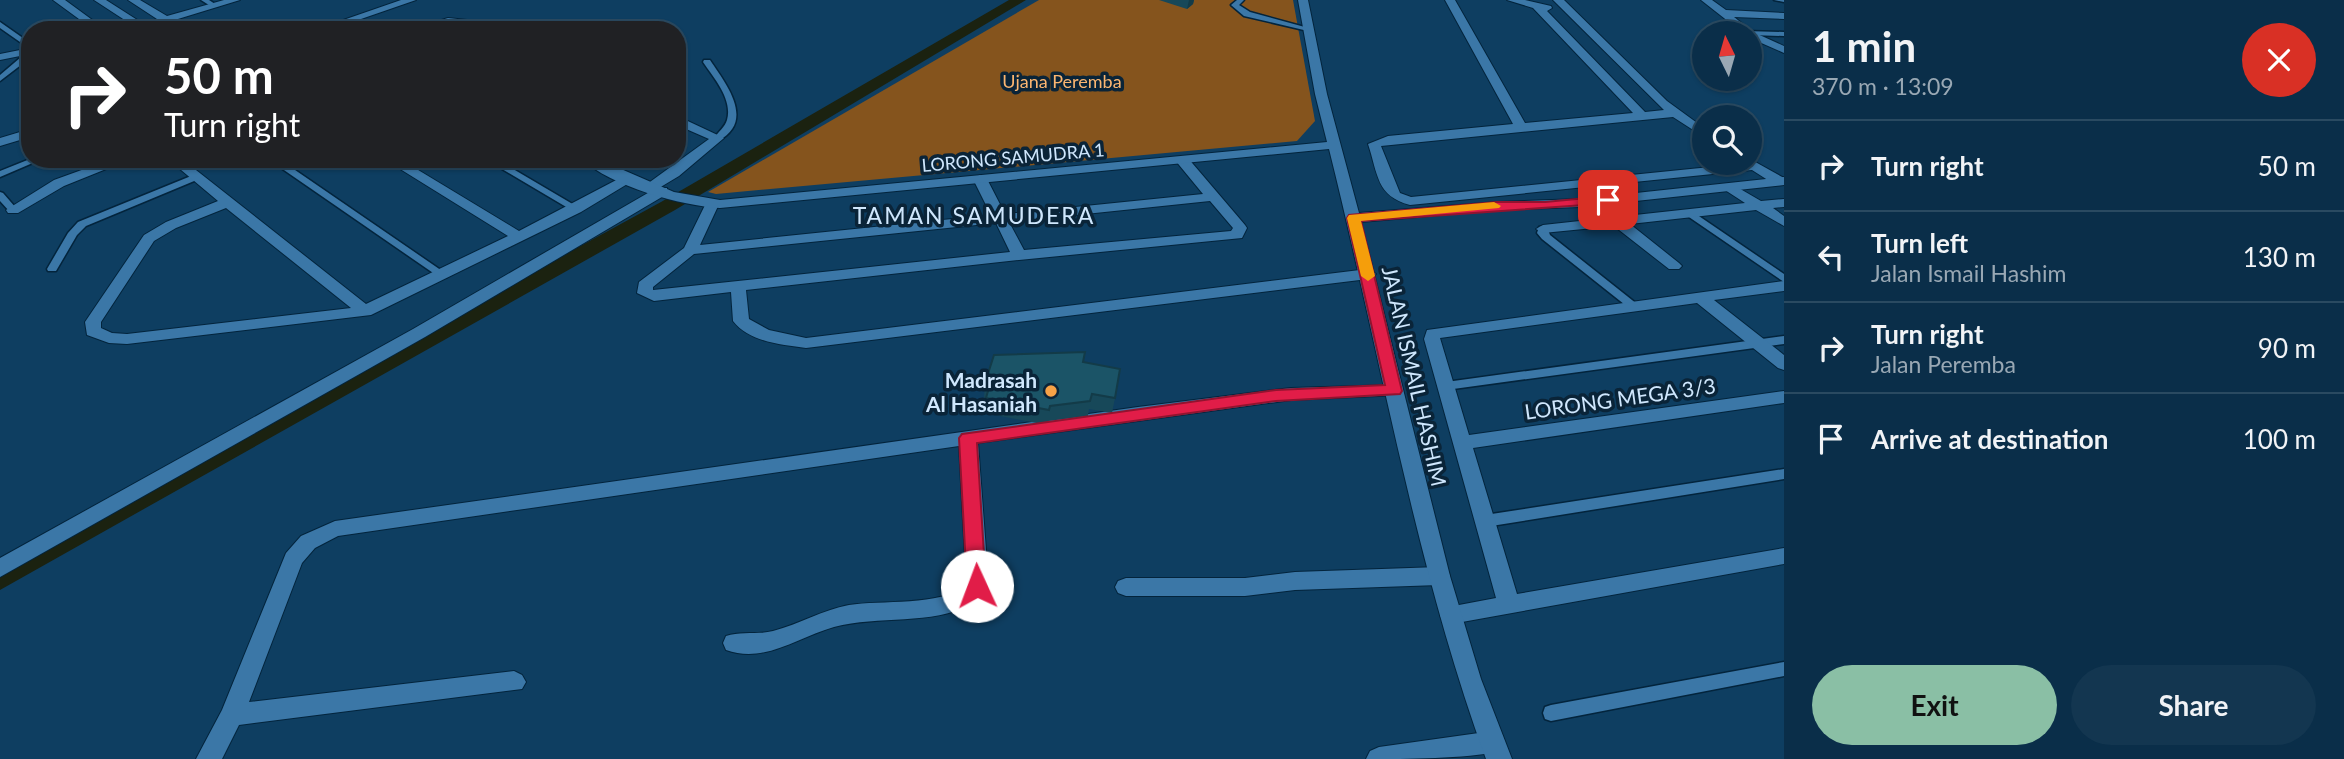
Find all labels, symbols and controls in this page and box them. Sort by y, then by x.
north arrow [1692,21,1762,91]
map controls [1692,21,1762,175]
text: 1 min [1812,21,1916,71]
button: close [2242,23,2316,97]
text: 50 m [164,46,274,104]
icon: right [49,49,140,140]
park label: Ujana Peremba [1002,70,1122,92]
text: 370 m · 13:09 [1812,72,1954,100]
text: Turn right [164,105,300,144]
button: search [1692,105,1762,175]
street label: LORONG SAMUDRA 1 [921,138,1105,176]
icon: right [1812,147,1850,185]
text: Turn right [1871,150,1984,182]
text: 50 m [2258,150,2316,182]
pin [1578,170,1638,230]
icon: arrive [1589,181,1627,219]
district label: TAMAN SAMUDERA [853,201,1095,229]
text: Turn left [1871,227,1968,259]
icon: left [1812,238,1850,276]
text: 130 m [2243,241,2316,273]
text: Jalan Ismail Hashim [1871,259,2066,287]
street label: JALAN ISMAIL HASHIM [1378,264,1452,488]
text: Turn right [1871,318,1984,350]
icon: right [1812,329,1850,367]
text: 90 m [2258,332,2316,364]
text: Jalan Peremba [1871,350,2016,378]
place label: Madrasah Al Hasaniah [925,367,1037,416]
street label: LORONG MEGA 3/3 [1523,372,1717,424]
marker: Madrasah Al Hasaniah [1043,383,1059,399]
icon: arrive [1812,420,1850,458]
text: Arrive at destination [1871,423,2108,455]
text: 100 m [2243,423,2316,455]
position arrow [940,549,1014,623]
button: Exit [1812,665,2057,745]
button: Share [2071,665,2316,745]

